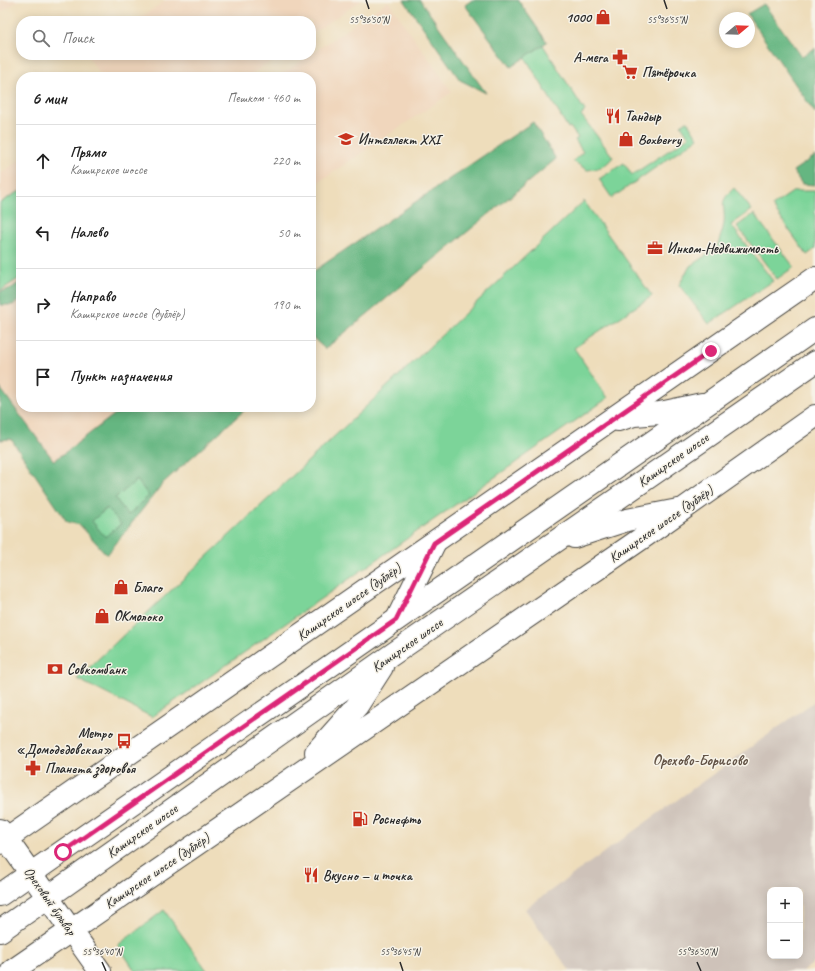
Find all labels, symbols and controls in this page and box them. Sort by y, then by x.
shop icon: 1000 [594,8,612,26]
place label: 1000 [566,9,593,26]
north arrow [719,12,755,48]
text: 55°36'50"N [349,13,391,26]
text: 55°36'55"N [647,13,689,26]
search box [16,16,316,60]
icon: search [30,27,52,49]
text: Поиск [62,29,94,48]
pharmacy icon: А-мега [611,48,629,66]
place label: А-мега [573,49,609,66]
supermarket icon: Пятёрочка [621,63,639,81]
place label: Пятёрочка [642,64,696,81]
text: 6 мин [32,88,67,109]
text: Пешком · 460 m [227,90,300,106]
restaurant icon: Тандыр [604,107,622,125]
place label: Тандыр [625,108,662,125]
school or university icon: Интеллект XXI [337,130,355,148]
shop icon: Boxberry [617,130,635,148]
place label: Интеллект XXI [358,131,444,148]
place label: Boxberry [638,131,682,148]
text: Прямо [70,143,106,162]
icon: ahead [32,150,54,172]
text: 220 m [272,153,300,169]
text: Каширское шоссе [70,162,147,178]
icon: left [32,222,54,244]
text: Налево [70,223,108,242]
text: 50 m [278,225,300,241]
office icon: Инком-Недвижимость [646,239,664,257]
place label: Инком-Недвижимость [667,240,779,257]
text: Направо [70,287,116,306]
icon: right [32,294,54,316]
text: 190 m [272,297,300,313]
text: Каширское шоссе (дублёр) [70,306,184,322]
route end [702,342,720,360]
icon: arrive [32,366,54,388]
text: Пункт назначения [70,367,172,386]
street label: Каширское шоссе [634,428,713,491]
street label: Каширское шоссе (дублёр) [606,481,717,566]
street label: Каширское шоссе (дублёр) [294,559,405,644]
shop icon: Благо [112,578,130,596]
place label: Благо [133,579,163,596]
shop icon: ОКмолоко [93,607,111,625]
place label: ОКмолоко [114,608,164,625]
street label: Каширское шоссе [368,613,447,676]
bank icon: Совкомбанк [46,660,64,678]
place label: Совкомбанк [67,661,127,678]
place label: Метро «Домодедовская» [16,725,113,758]
bus stop icon: Метро «Домодедовская» [115,732,133,750]
district label: Орехово-Борисово [653,751,749,770]
pharmacy icon: Планета здоровья [24,759,42,777]
place label: Планета здоровья [45,760,137,778]
street label: Каширское шоссе [103,799,182,862]
fuel station icon: Роснефть [351,810,369,828]
place label: Роснефть [372,811,422,828]
street label: Каширское шоссе (дублёр) [101,829,214,913]
route start [54,843,72,861]
street label: Ореховый бульвар [20,863,80,939]
restaurant icon: Вкусно — и точка [302,866,320,884]
place label: Вкусно — и точка [323,867,414,884]
map controls [767,887,803,959]
button: + [767,887,803,923]
button: − [767,923,803,959]
text: 55°36'40"N [82,945,124,958]
text: 55°36'45"N [380,945,422,958]
text: 55°36'50"N [677,945,719,958]

